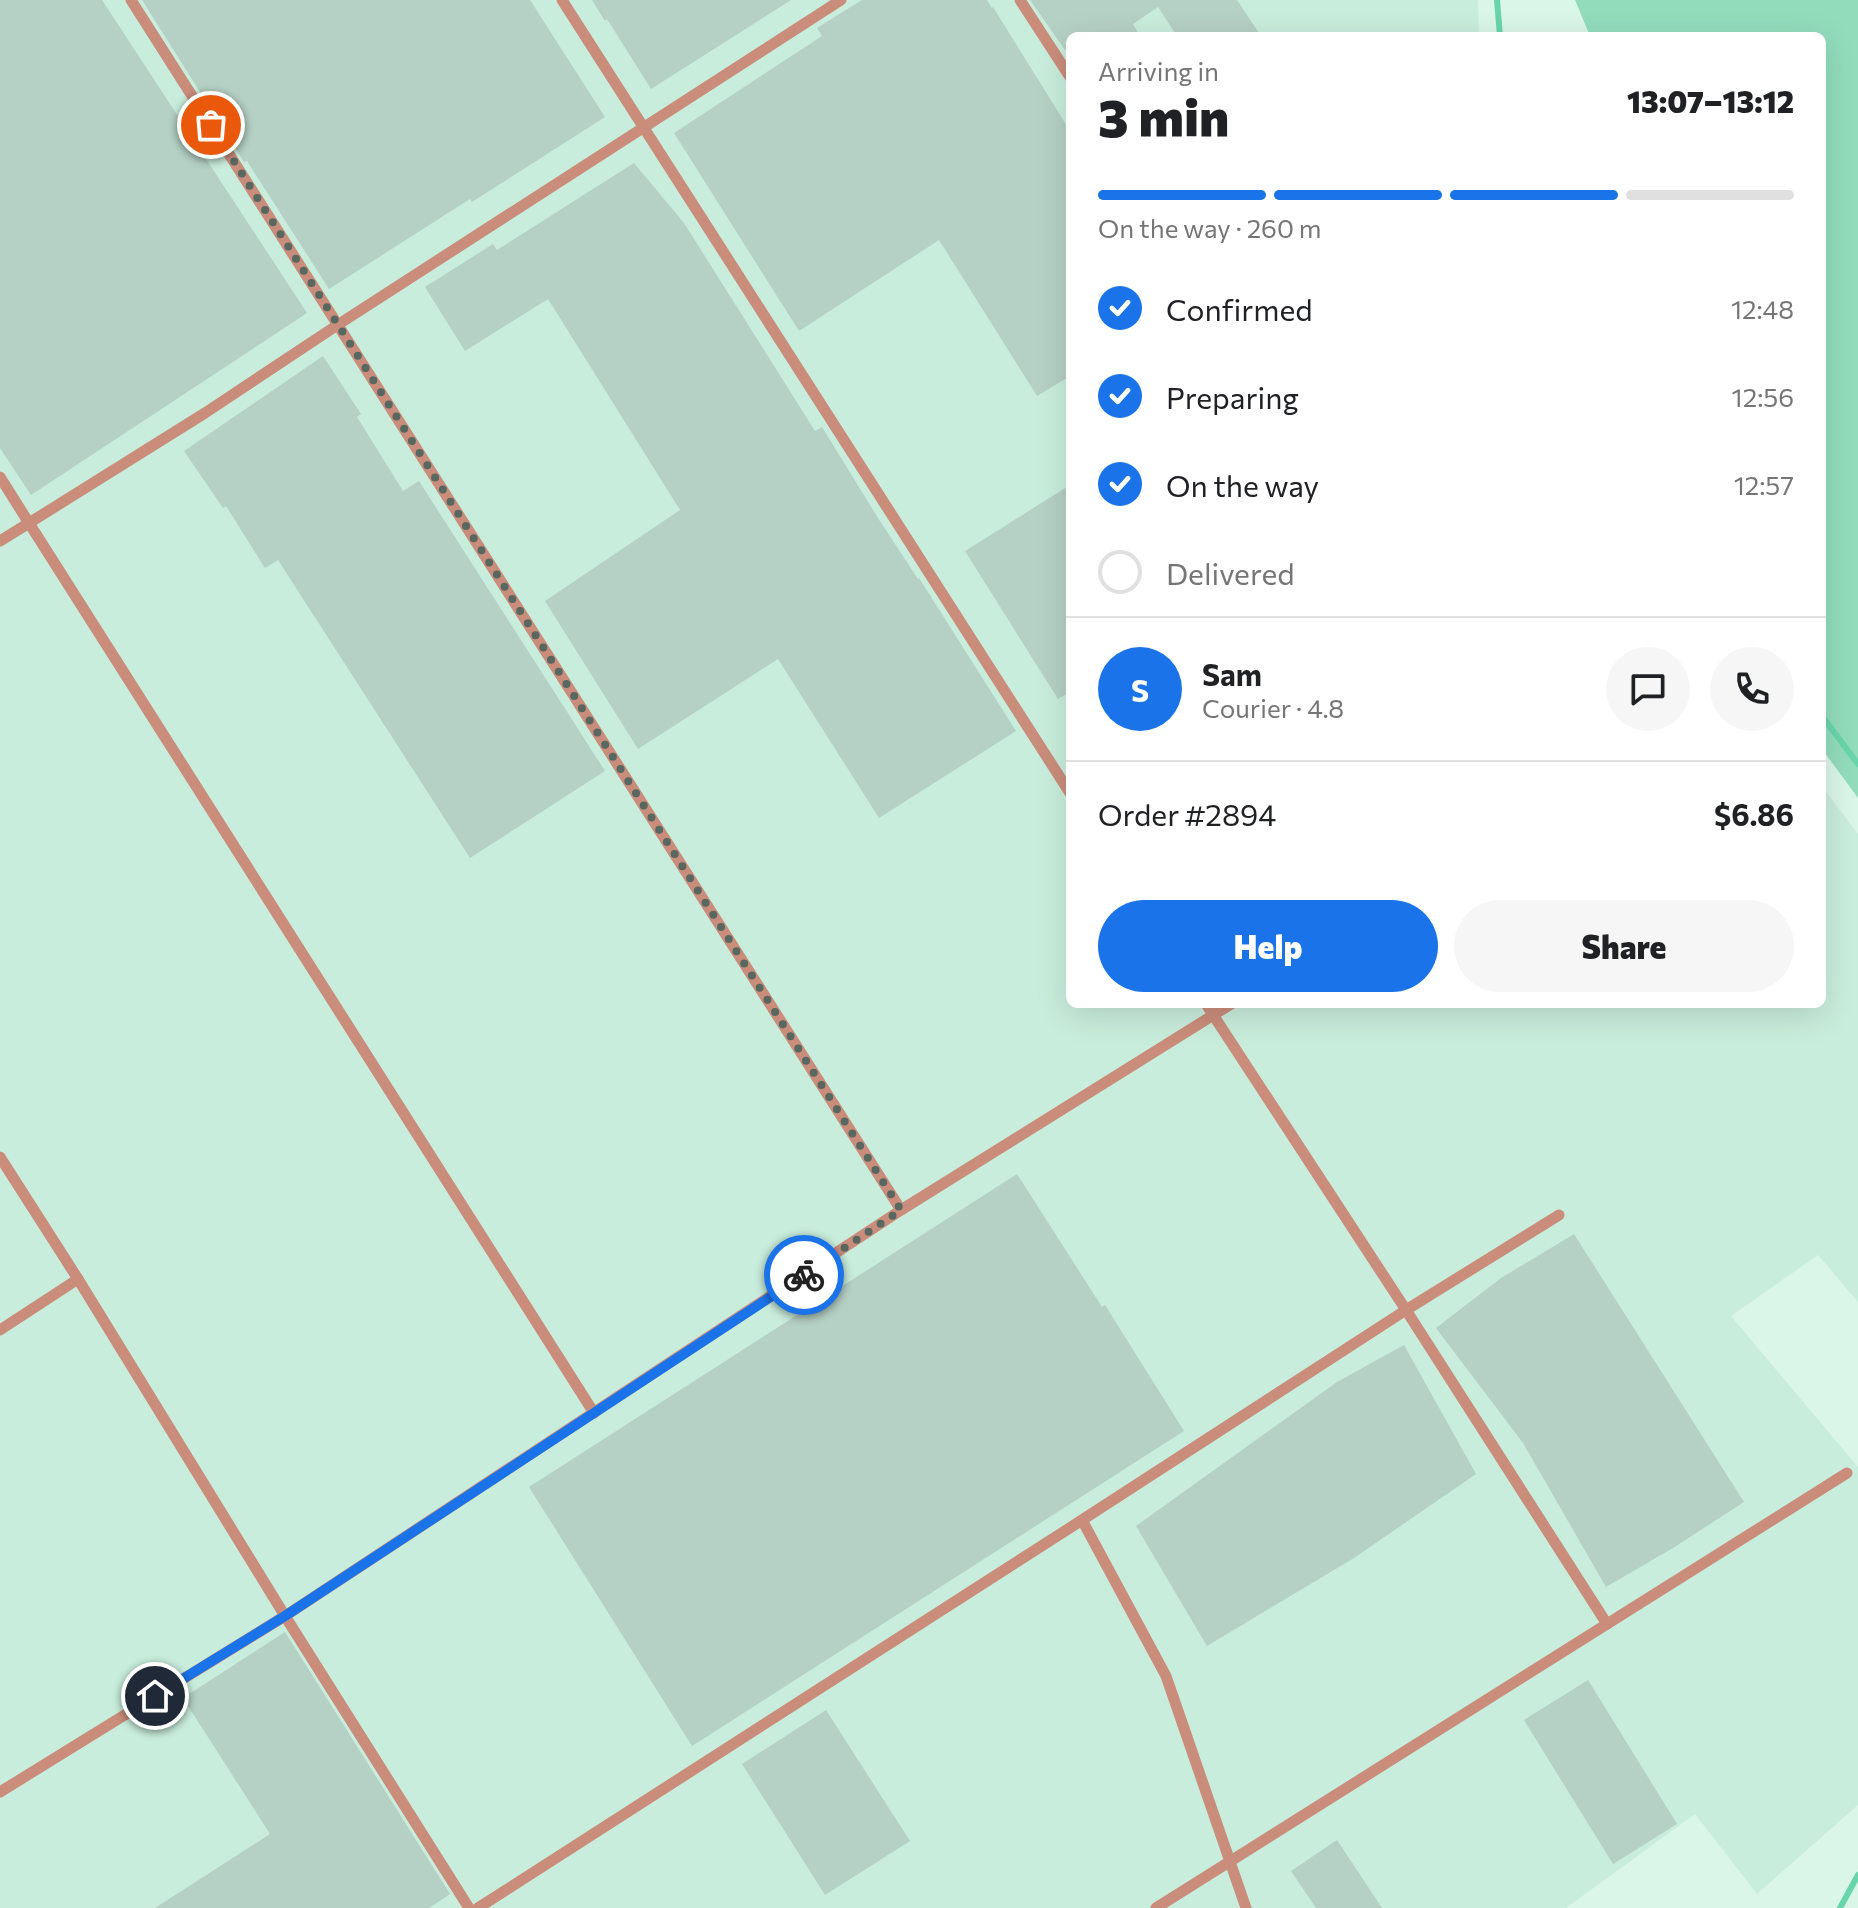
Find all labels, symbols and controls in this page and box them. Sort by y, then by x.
text: Arriving in [1098,55,1219,86]
text: 13:07–13:12 [1627,82,1794,119]
text: 3 min [1098,84,1229,148]
pin [177,91,245,159]
icon: bag [189,103,233,147]
text: On the way · 260 m [1098,212,1322,243]
icon: check [1098,286,1142,330]
text: Confirmed [1166,290,1313,327]
text: 12:48 [1731,293,1794,324]
icon: check [1098,374,1142,418]
text: Preparing [1166,378,1299,415]
text: 12:56 [1732,381,1794,412]
icon: check [1098,462,1142,506]
text: On the way [1166,466,1319,503]
text: 12:57 [1734,469,1794,500]
text: Delivered [1166,554,1295,591]
button: chat [1606,647,1690,731]
button: phone [1710,647,1794,731]
text: Sam [1202,655,1262,692]
text: S [1131,671,1149,708]
text: Courier · 4.8 [1202,692,1344,723]
text: Order #2894 [1098,795,1276,832]
text: $6.86 [1714,795,1794,832]
button: Help [1098,900,1438,992]
button: Share [1454,900,1794,992]
courier [764,1235,844,1315]
icon: bike [782,1253,826,1297]
pin [121,1662,189,1730]
icon: home [133,1674,177,1718]

